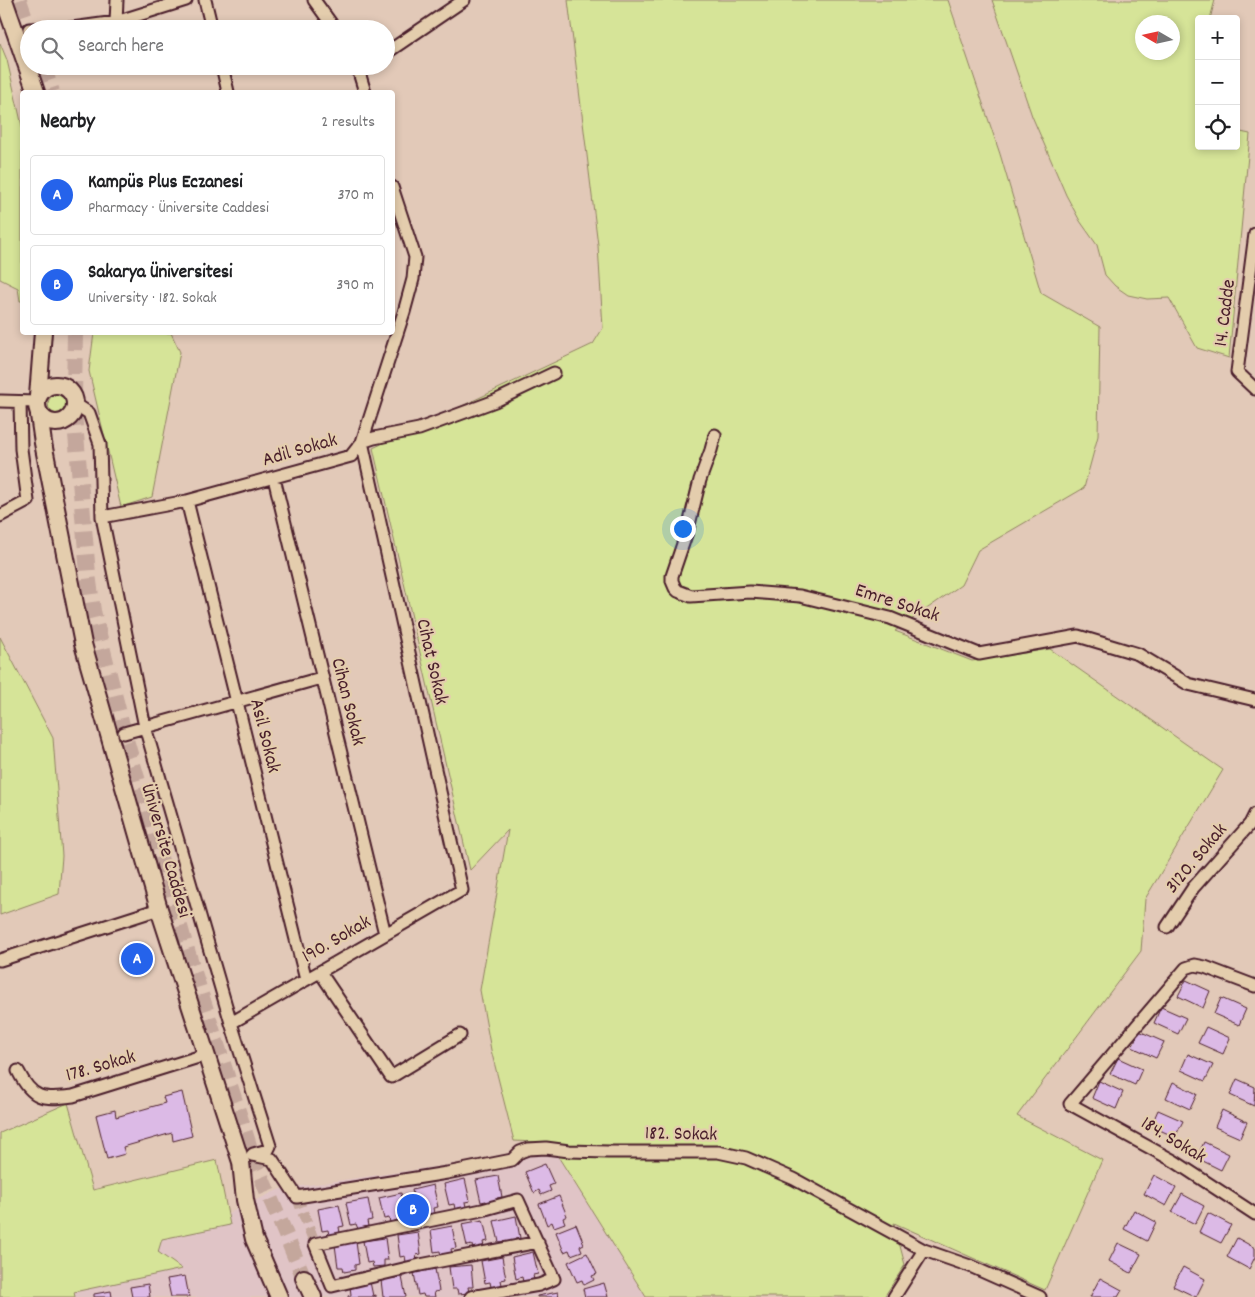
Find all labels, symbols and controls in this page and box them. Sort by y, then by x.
north arrow [1135,15,1180,60]
map controls [1195,15,1240,150]
button: + [1195,15,1240,60]
search box [20,20,395,75]
icon: search [38,34,66,62]
text: Search here [78,34,164,61]
button: − [1195,60,1240,105]
button: locate [1195,105,1240,150]
text: Nearby [40,108,95,138]
text: 2 results [321,111,375,134]
text: Kampüs Plus Eczanesi [88,170,243,197]
text: A [53,184,61,207]
text: 370 m [337,184,374,207]
text: Pharmacy · Üniversite Caddesi [88,197,269,220]
text: Sakarya Üniversitesi [88,260,233,287]
text: B [53,274,61,297]
text: 390 m [336,274,374,297]
street label: 14. Cadde [1208,278,1244,348]
text: University · 182. Sokak [88,287,217,310]
street label: Adil Sokak [259,427,341,475]
your location [670,516,696,542]
street label: Emre Sokak [851,577,943,631]
street label: Cihat Sokak [408,616,454,708]
street label: Cihan Sokak [323,655,371,749]
street label: Asil Sokak [241,696,287,776]
street label: Üniversite Caddesi [132,781,198,922]
street label: 3120. Sokak [1159,818,1235,900]
street label: 190. Sokak [297,909,377,971]
pin: A [121,940,153,978]
street label: 178. Sokak [63,1044,139,1090]
street label: 184. Sokak [1135,1110,1211,1172]
street label: 182. Sokak [644,1120,718,1150]
pin: B [397,1191,429,1229]

